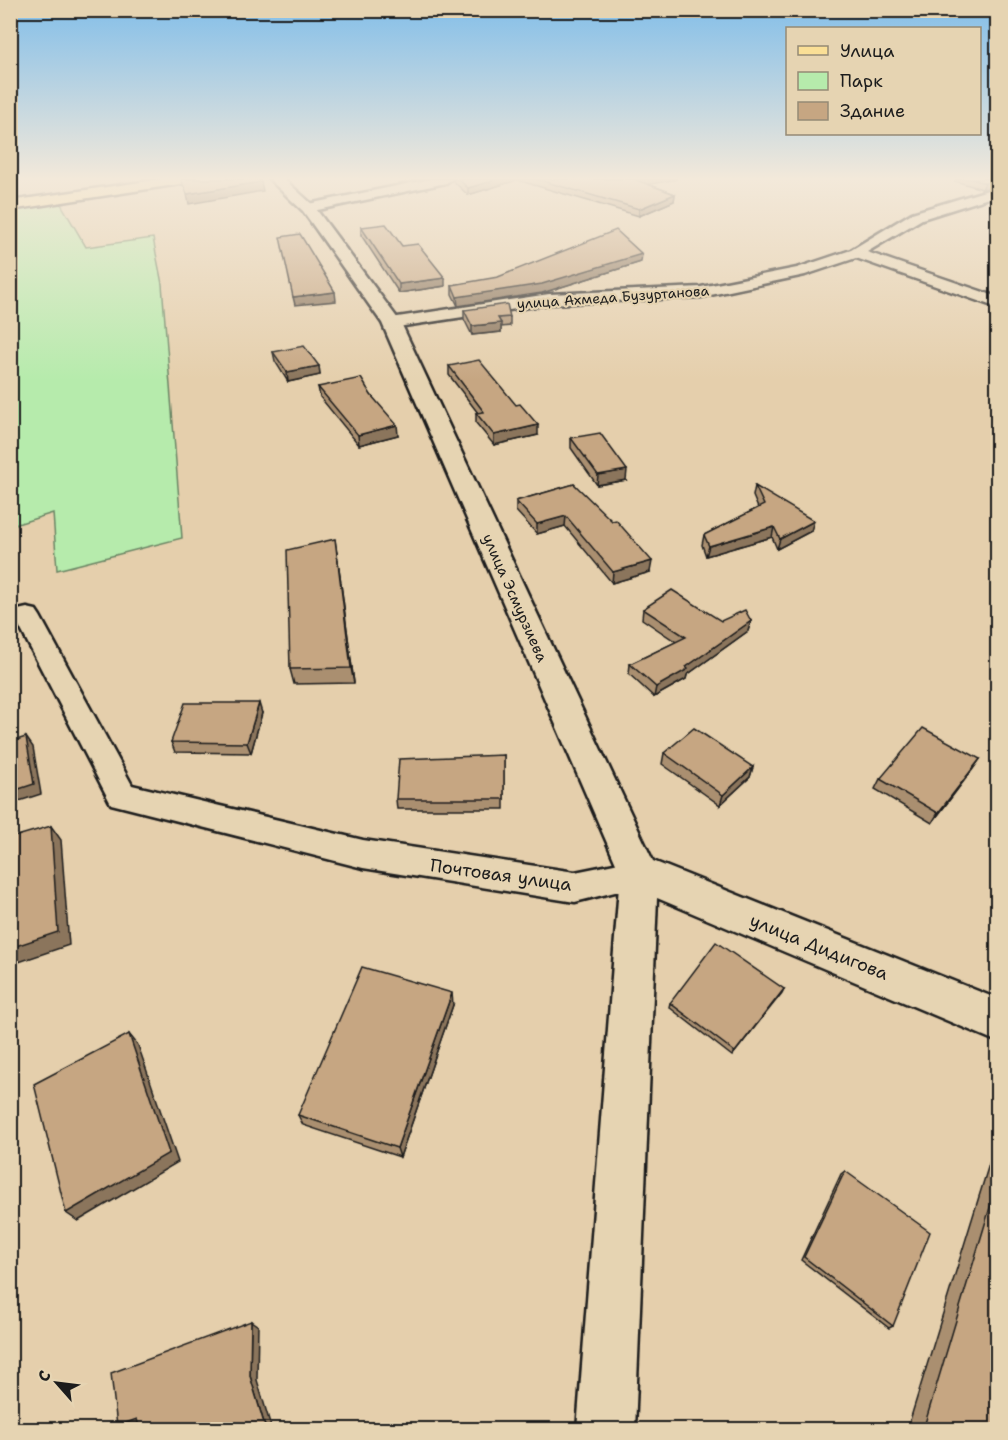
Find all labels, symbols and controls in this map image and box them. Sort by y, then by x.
legend [786,27,981,135]
text: Улица [840,39,894,63]
text: Парк [840,69,883,93]
text: Здание [840,99,905,123]
street label: улица Ахмеда Бузуртанова [516,281,710,313]
street label: улица Эсмурзиева [478,531,553,666]
street label: Почтовая улица [429,853,573,897]
street label: улица Дидигова [746,908,892,986]
north arrow [27,1353,87,1413]
text: С [33,1367,56,1385]

